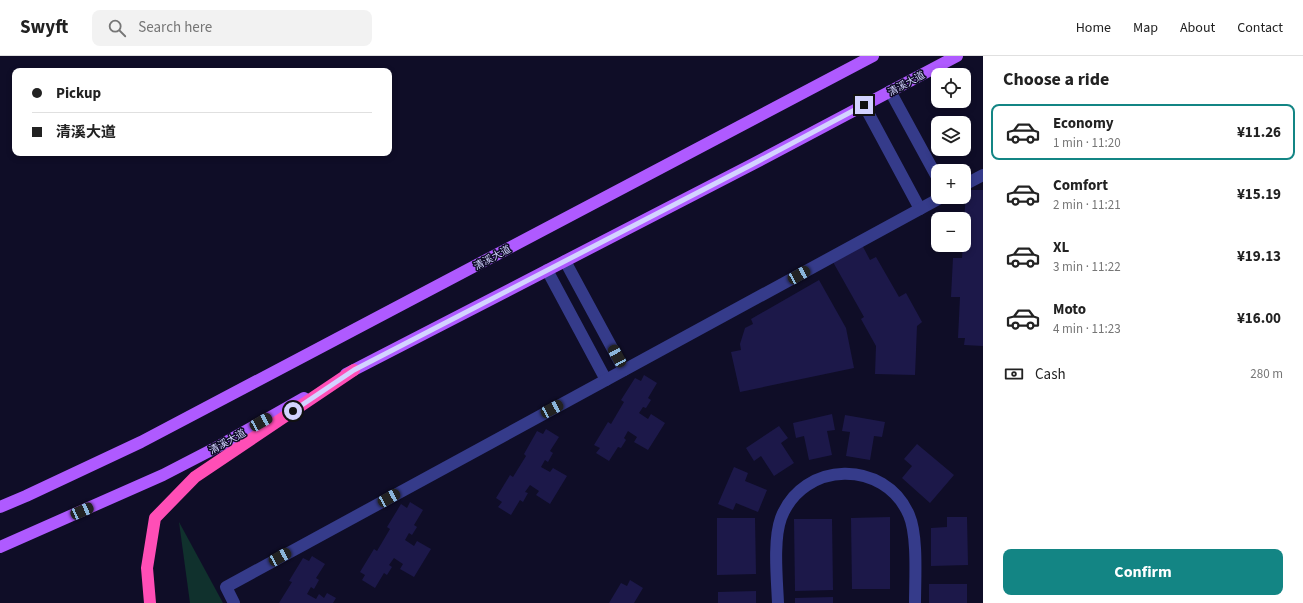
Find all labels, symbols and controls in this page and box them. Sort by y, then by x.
search box [92,10,372,46]
text: Swyft [20,14,68,41]
icon: search [106,17,128,39]
text: Search here [138,17,212,38]
text: Home [1076,18,1111,38]
text: Map [1133,18,1158,38]
text: About [1180,18,1215,38]
text: Contact [1237,18,1283,38]
text: Choose a ride [1003,67,1109,92]
street label: 清溪大道 [886,68,927,99]
map controls [931,68,971,252]
button: locate [931,68,971,108]
text: Pickup [56,83,101,104]
route end [855,96,873,114]
text: Economy [1053,113,1114,134]
icon: car [1005,114,1041,150]
button: layers [931,116,971,156]
text: 清溪大道 [56,122,116,143]
text: ¥11.26 [1237,122,1281,143]
text: 1 min · 11:20 [1053,134,1121,152]
button: + [931,164,971,204]
text: Comfort [1053,175,1108,196]
icon: car [1005,176,1041,212]
text: ¥15.19 [1237,184,1281,205]
text: 2 min · 11:21 [1053,196,1121,214]
button: − [931,212,971,252]
text: XL [1053,237,1069,258]
icon: car [1005,238,1041,274]
street label: 清溪大道 [472,242,513,273]
text: ¥19.13 [1237,246,1281,267]
text: 3 min · 11:22 [1053,258,1121,276]
car [786,264,812,286]
text: Moto [1053,299,1086,320]
icon: car [1005,300,1041,336]
text: ¥16.00 [1237,308,1281,329]
text: 4 min · 11:23 [1053,320,1121,338]
car [606,343,628,369]
icon: cash [1003,363,1025,385]
text: Cash [1035,364,1066,385]
text: 280 m [1250,365,1283,383]
car [539,398,565,420]
route start [284,402,302,420]
car [248,411,274,433]
street label: 清溪大道 [207,426,248,458]
car [376,487,402,509]
car [69,501,95,521]
car [267,546,293,568]
button: Confirm [1003,549,1283,595]

